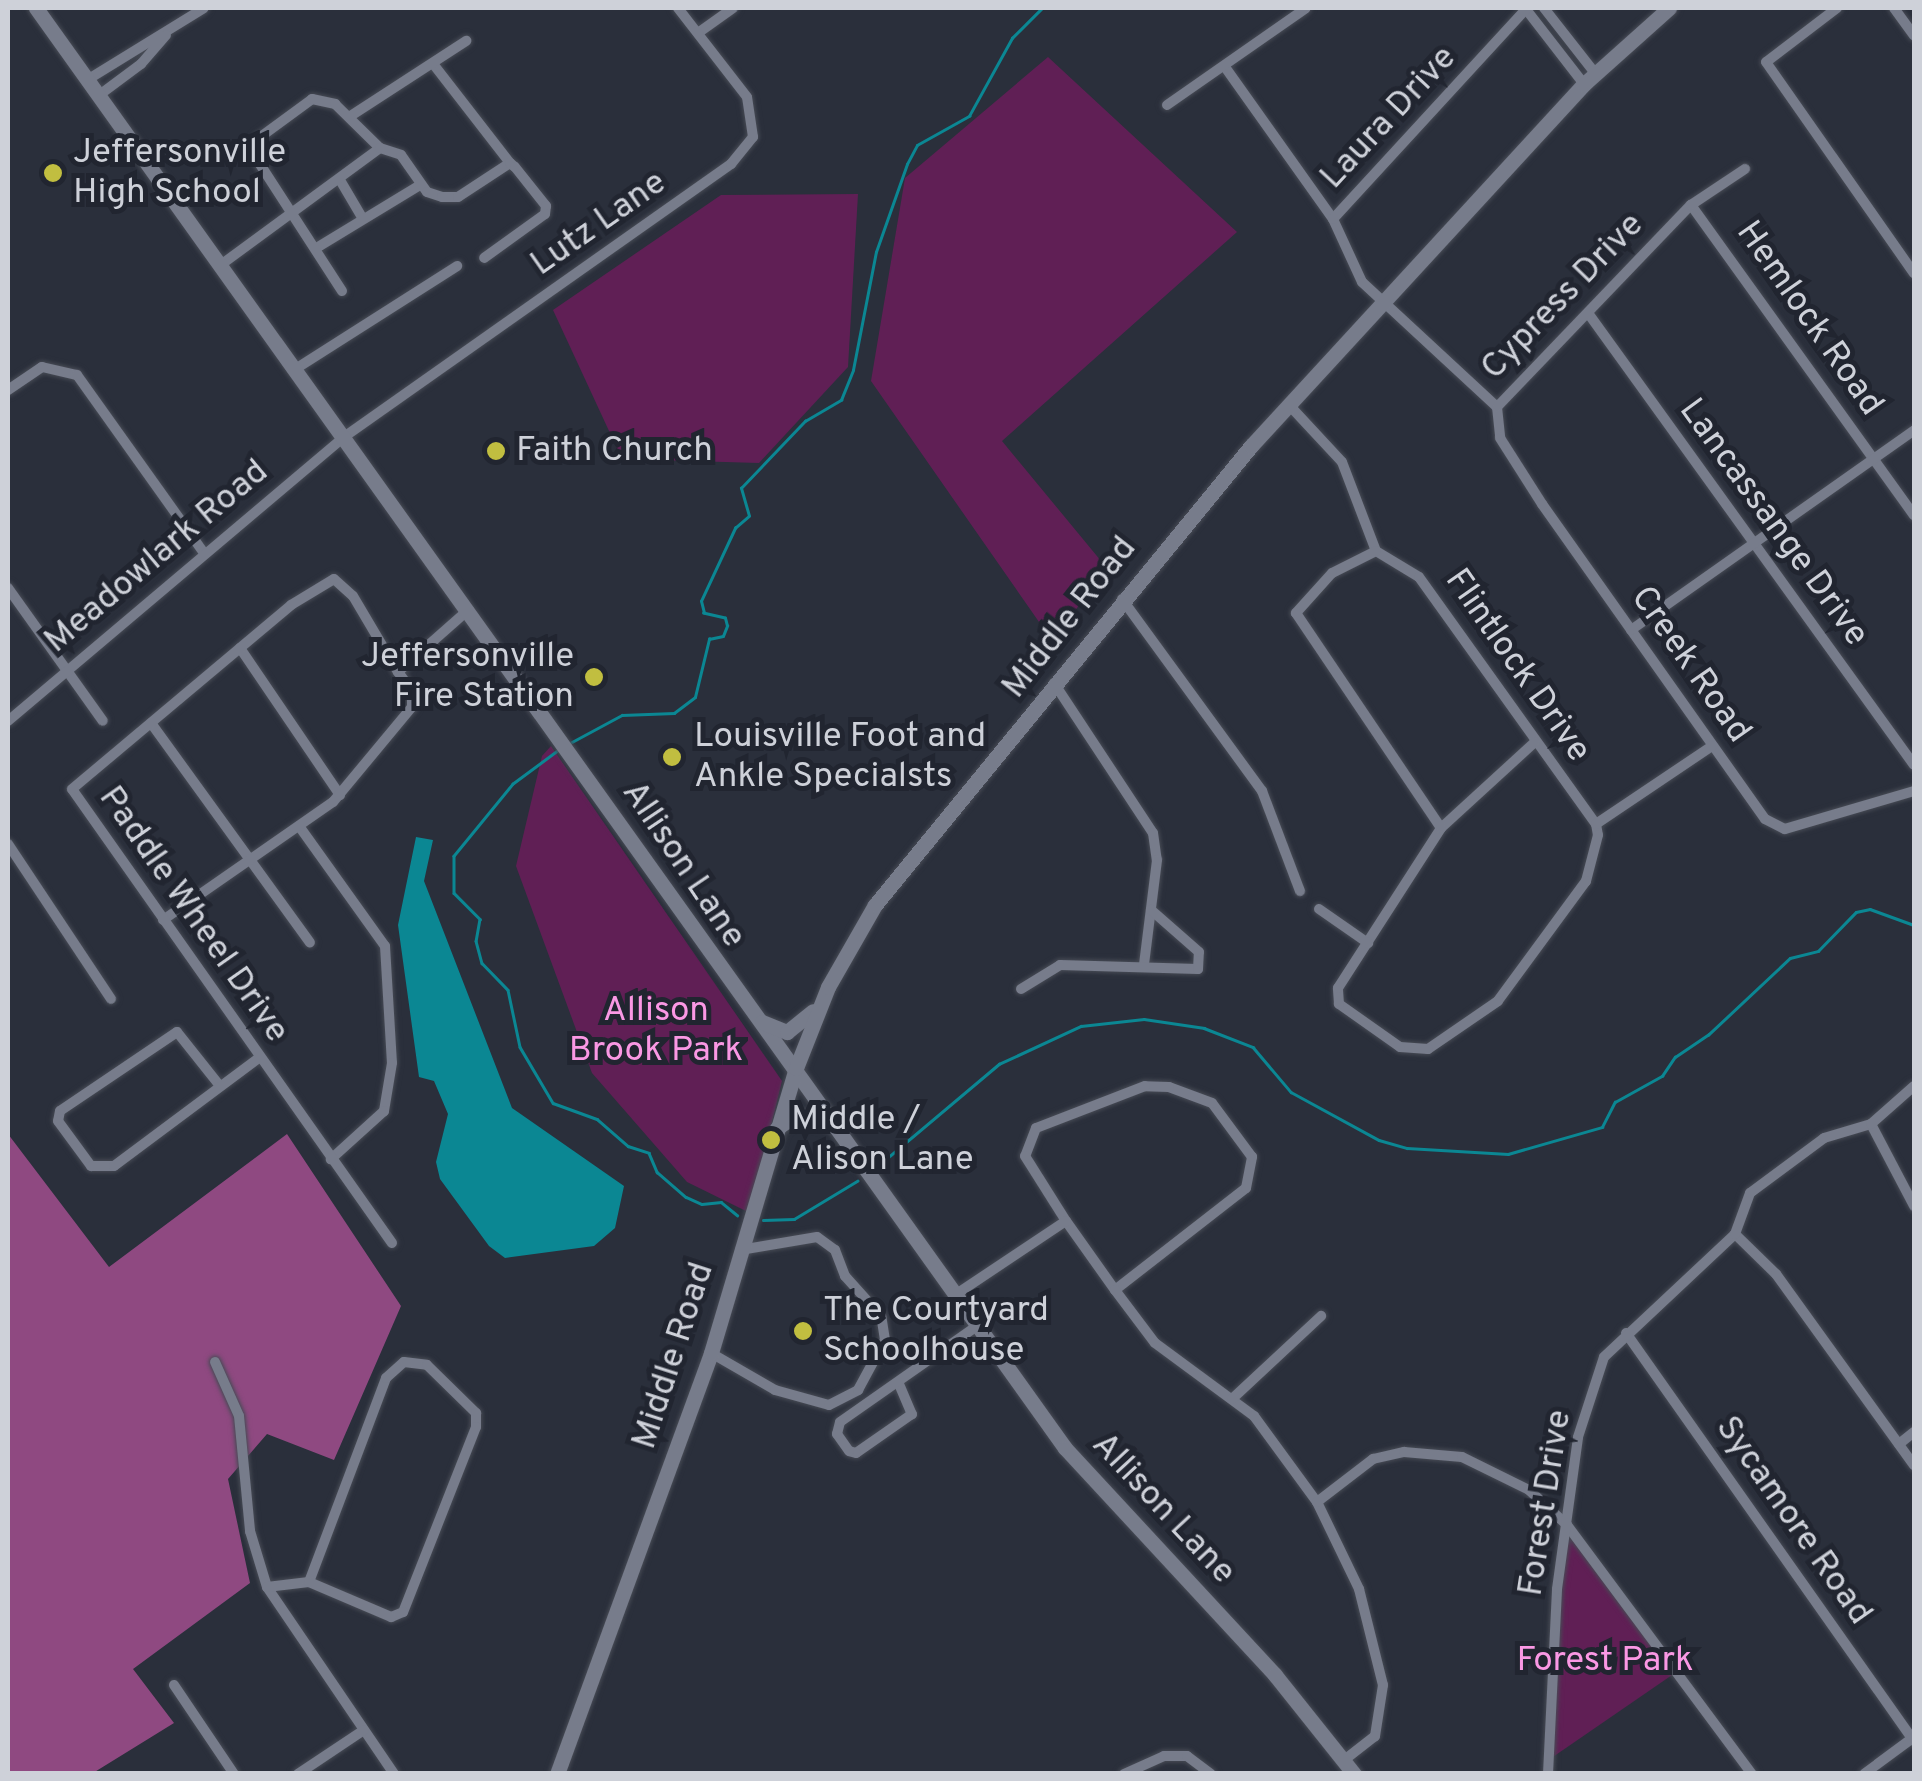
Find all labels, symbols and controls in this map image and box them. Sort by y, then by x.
street label: Laura Drive [1312,38,1466,198]
place label: Jeffersonville High School [73,132,286,214]
marker: Jeffersonville High School [42,162,64,184]
street label: Lutz Lane [523,162,675,286]
street label: Cypress Drive [1473,205,1653,389]
street label: Hemlock Road [1726,214,1892,424]
street label: Lancassange Drive [1669,391,1877,655]
place label: Faith Church [516,430,713,472]
marker: Faith Church [485,440,507,462]
street label: Meadowlark Road [37,451,277,663]
street label: Middle Road [994,529,1146,707]
street label: Flintlock Drive [1435,561,1599,771]
street label: Creek Road [1621,579,1759,751]
place label: Jeffersonville Fire Station [361,636,574,718]
marker: Jeffersonville Fire Station [583,666,605,688]
place label: Louisville Foot and Ankle Specialsts [694,716,986,798]
marker: Louisville Foot and Ankle Specialsts [659,744,685,770]
street label: Allison Lane [612,774,754,956]
street label: Paddle Wheel Drive [89,778,297,1052]
park label: Allison Brook Park [569,990,743,1072]
place label: Middle / Alison Lane [791,1099,974,1181]
marker: Middle / Alison Lane [760,1129,782,1151]
street label: Middle Road [624,1257,724,1455]
place label: The Courtyard Schoolhouse [823,1290,1049,1372]
marker: The Courtyard Schoolhouse [792,1320,814,1342]
street label: Forest Drive [1511,1407,1581,1599]
street label: Sycamore Road [1706,1409,1880,1633]
street label: Allison Lane [1082,1425,1244,1593]
park label: Forest Park [1516,1640,1694,1682]

